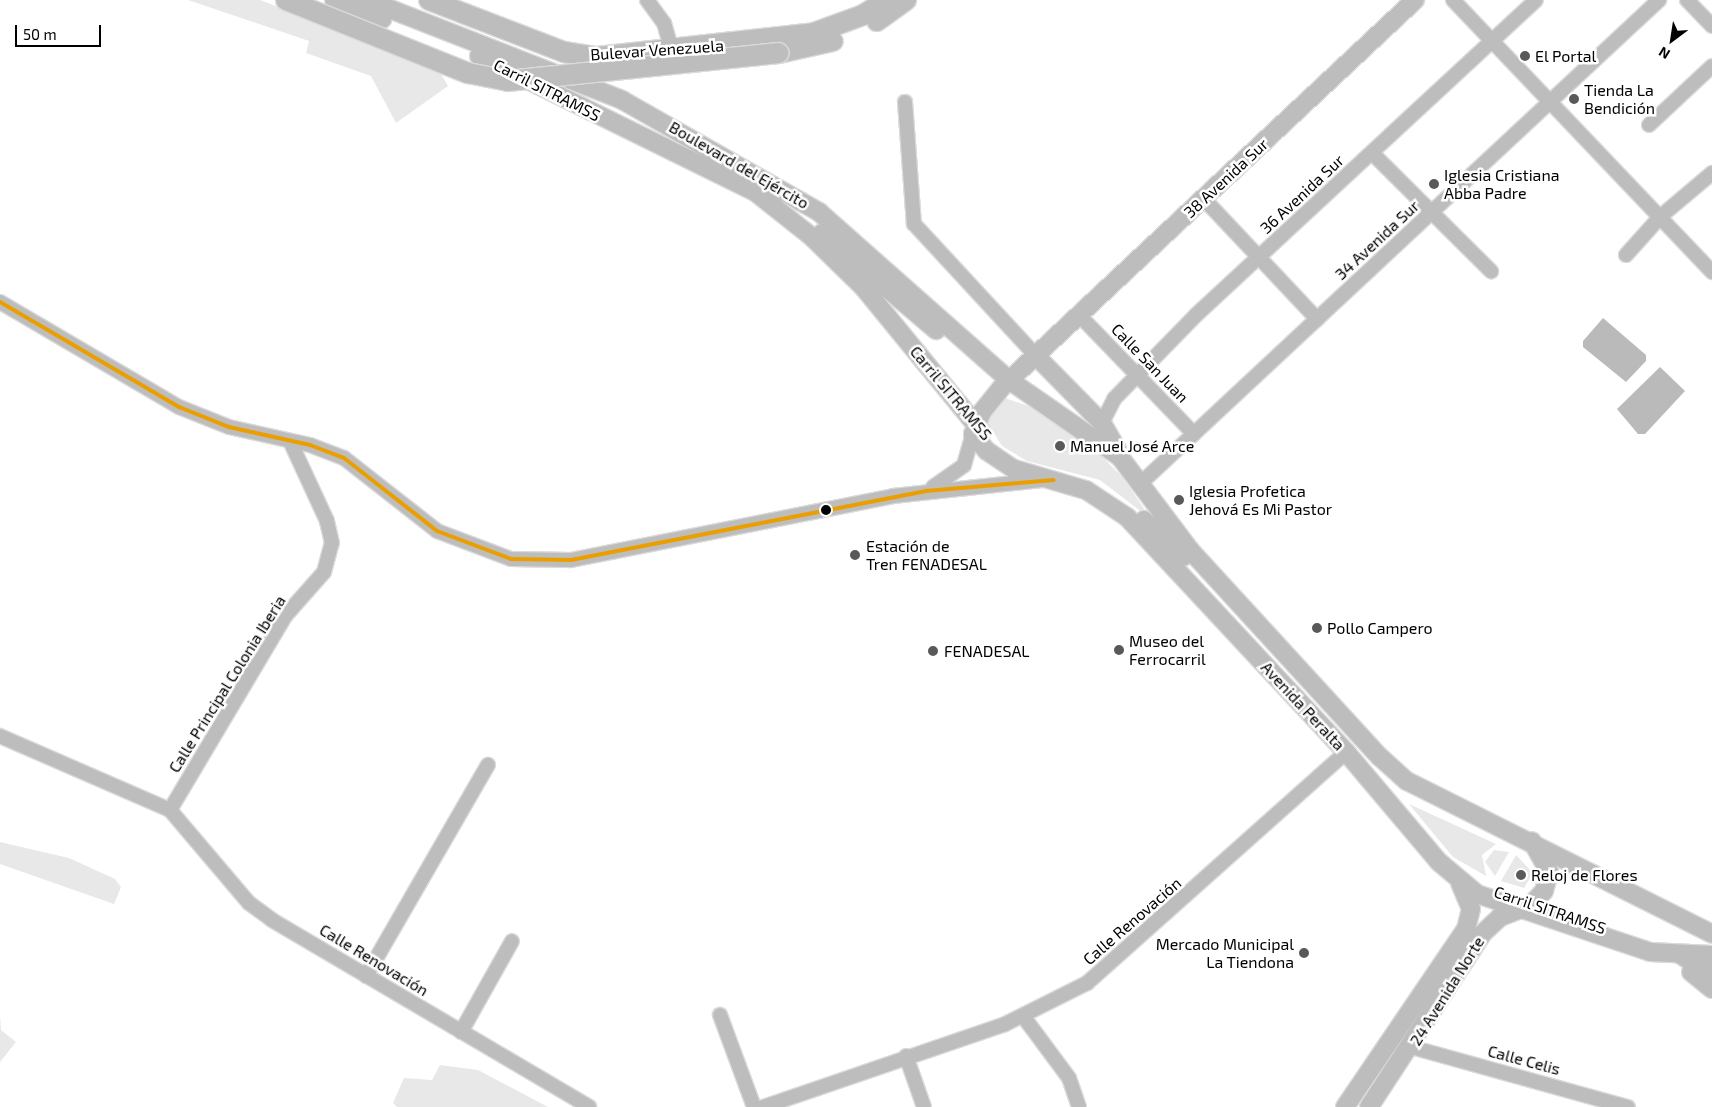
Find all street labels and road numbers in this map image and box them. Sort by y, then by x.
street label: Bulevar Venezuela [589,36,725,64]
street label: Carril SITRAMSS [490,55,604,125]
street label: Boulevard del Ejército [666,117,812,213]
street label: 38 Avenida Sur [1180,134,1272,222]
street label: 36 Avenida Sur [1256,150,1348,238]
street label: 34 Avenida Sur [1331,196,1423,284]
street label: Calle San Juan [1107,319,1193,407]
street label: Carril SITRAMSS [906,342,996,444]
street label: Calle Principal Colonia Iberia [164,592,290,776]
street label: Avenida Peralta [1257,658,1349,754]
street label: Calle Renovación [1079,873,1185,969]
street label: Carril SITRAMSS [1491,882,1609,938]
street label: Calle Renovación [316,920,432,1000]
street label: 24 Avenida Norte [1406,933,1488,1049]
street label: Calle Celis [1486,1041,1562,1079]

